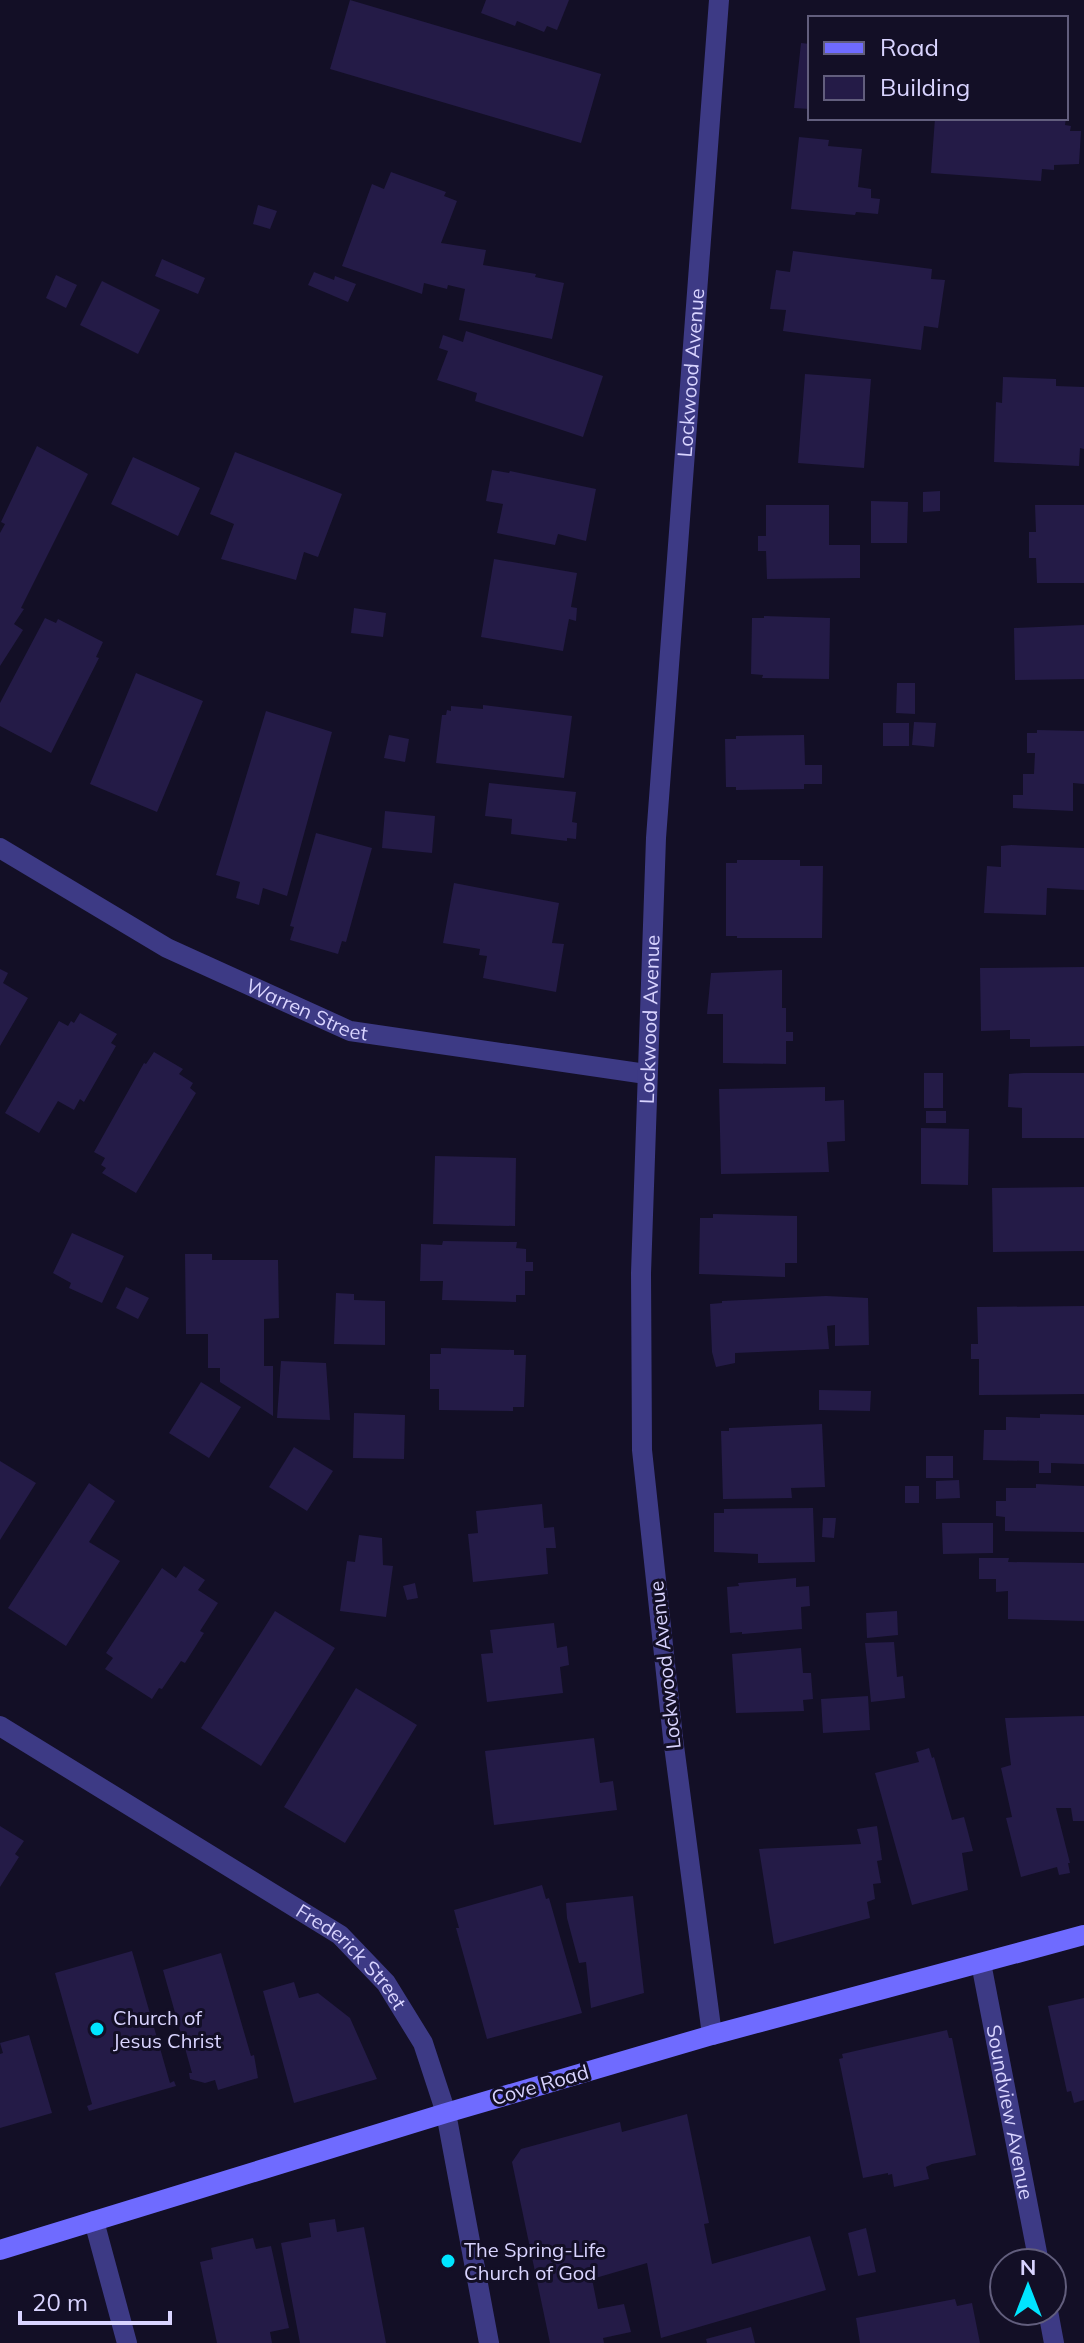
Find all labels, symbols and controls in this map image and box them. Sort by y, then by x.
legend [808,16,1068,120]
text: Road [880,32,939,62]
text: Building [880,72,970,102]
street label: Lockwood Avenue [672,287,709,458]
street label: Lockwood Avenue [634,934,665,1104]
street label: Warren Street [242,973,369,1045]
street label: Lockwood Avenue [643,1580,686,1750]
street label: Frederick Street [292,1898,412,2014]
place label: Church of Jesus Christ [113,2005,221,2053]
marker: Church of Jesus Christ [88,2020,106,2038]
street label: Soundview Avenue [981,2023,1039,2202]
street label: Cove Road [488,2059,591,2110]
place label: The Spring-Life Church of God [464,2237,606,2285]
north arrow [988,2247,1068,2327]
marker: The Spring-Life Church of God [439,2252,457,2270]
text: N [1020,2253,1036,2281]
scale bar [20,2275,170,2325]
text: 20 m [32,2287,88,2317]

